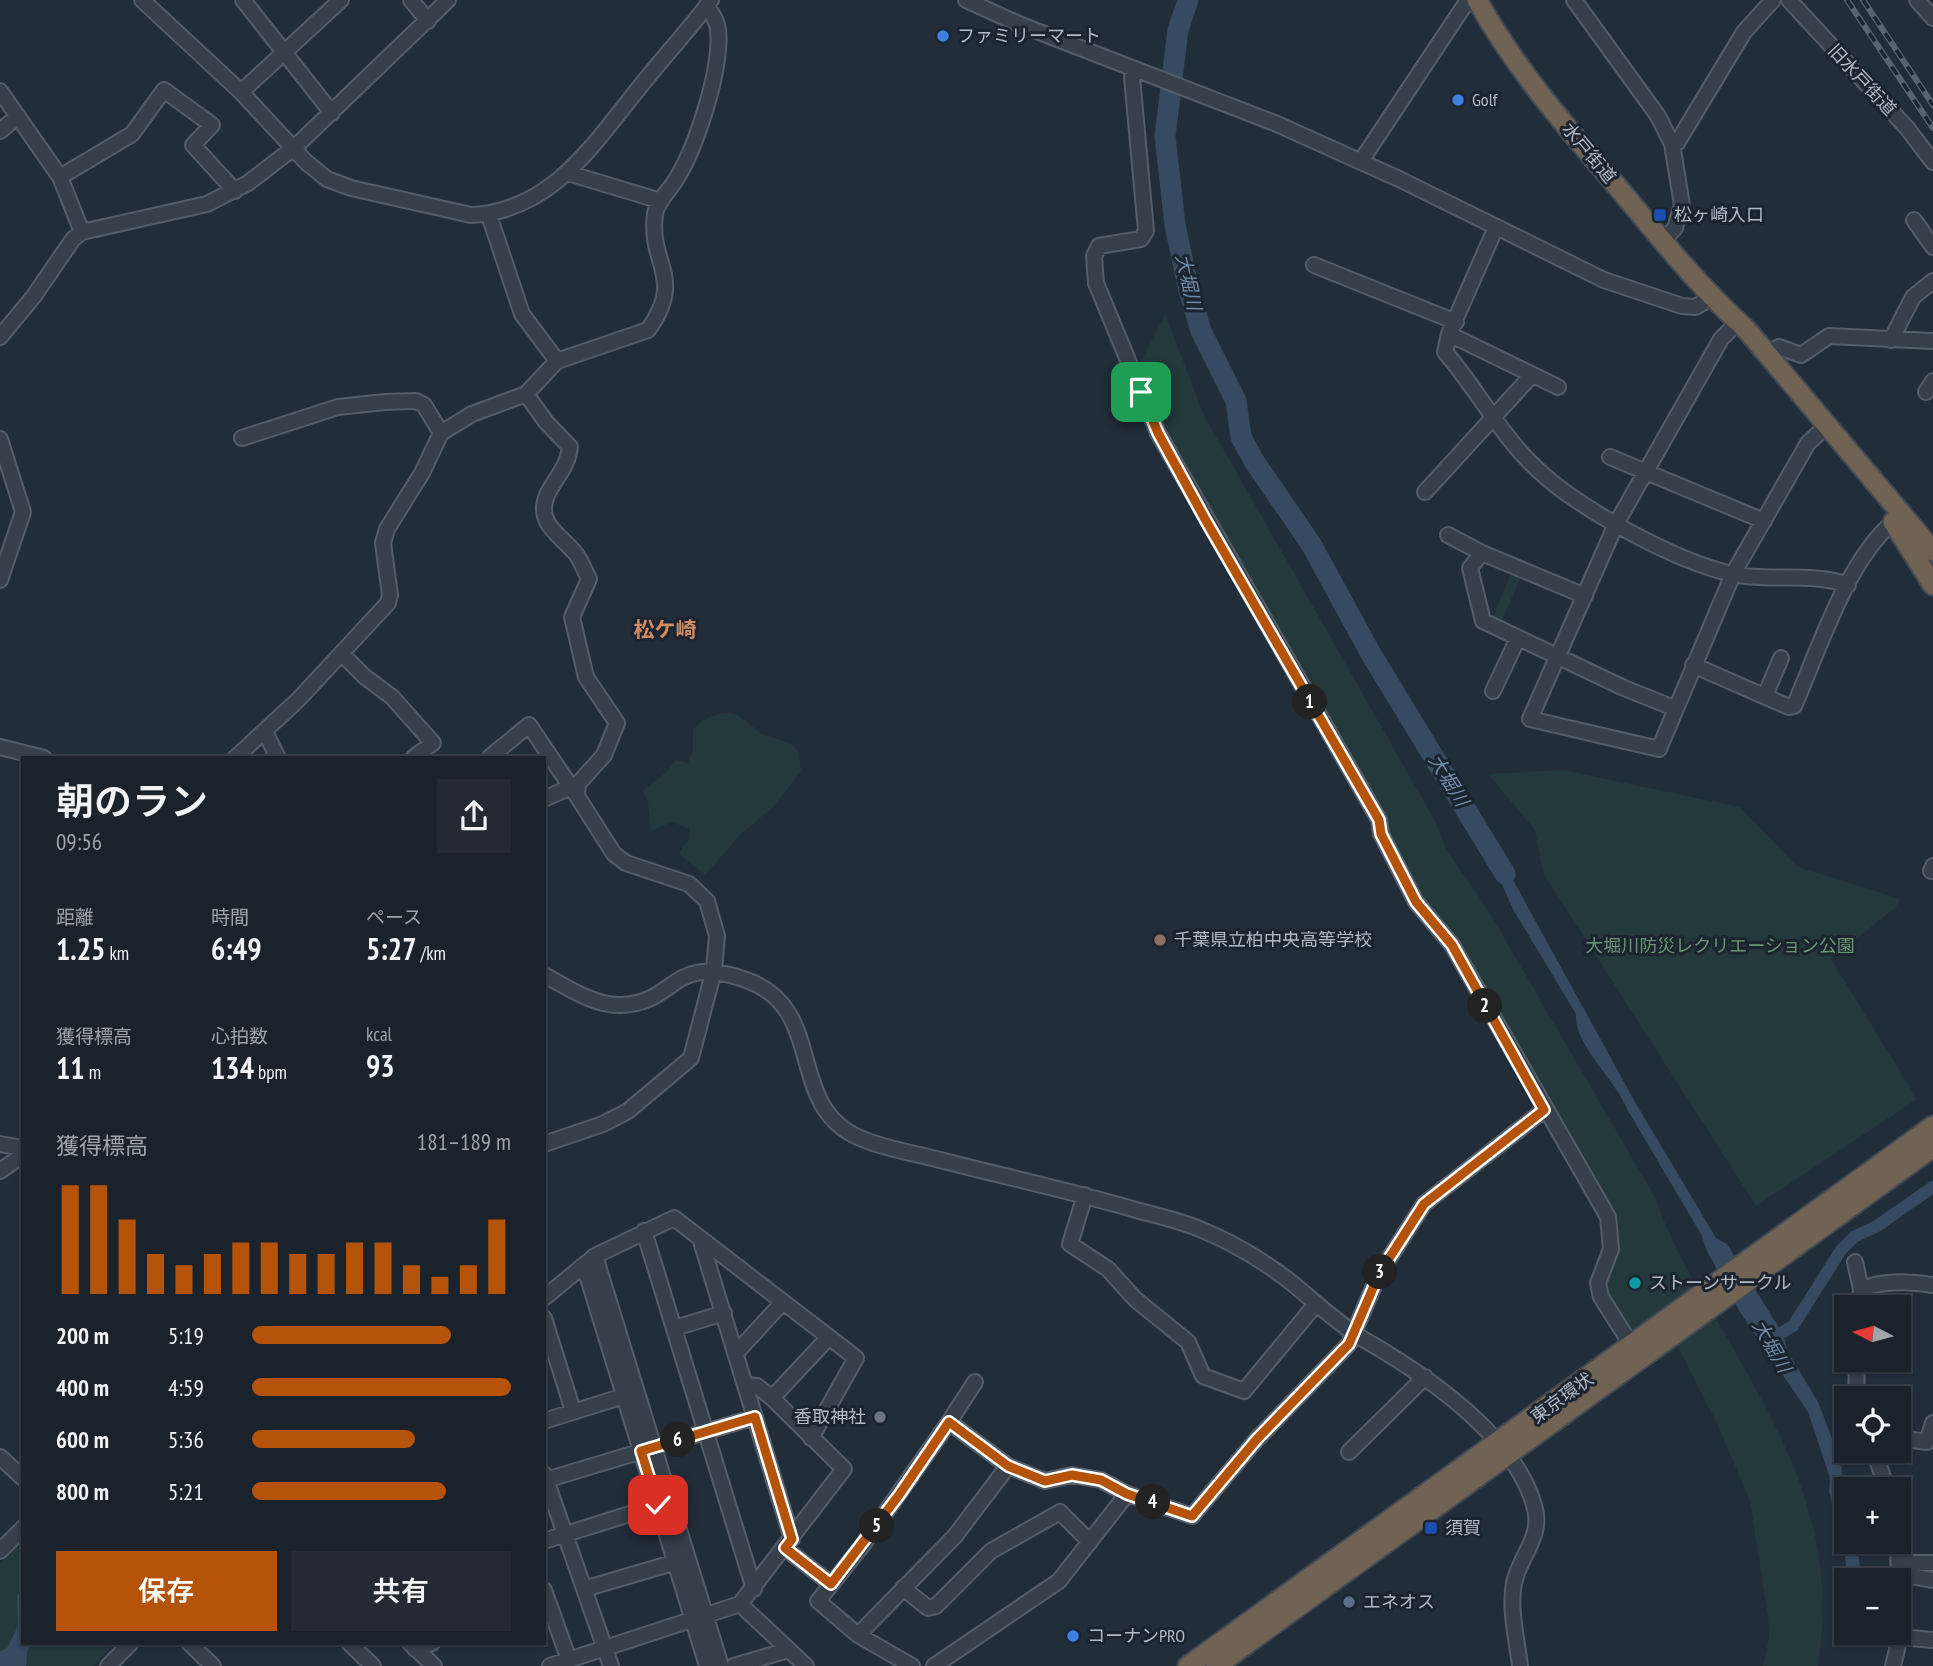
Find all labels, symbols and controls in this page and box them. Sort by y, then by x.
place label: ファミリーマート [957,24,1101,47]
marker: ファミリーマート [935,28,951,44]
street label: 旧水戸街道 [1823,39,1901,120]
place label: Golf [1472,88,1499,111]
marker: Golf [1450,92,1466,108]
street label: 水戸街道 [1557,118,1621,188]
place label: 松ヶ崎入口 [1674,203,1764,226]
marker: 松ヶ崎入口 [1652,207,1668,223]
water label: 大堀川 [1171,252,1208,314]
pin [1111,362,1171,422]
icon: arrive [1122,373,1160,411]
district label: 松ケ崎 [634,616,697,643]
pin: 1 [1292,684,1328,720]
text: 1 [1305,689,1314,713]
water label: 大堀川 [1424,749,1475,812]
text: 朝のラン [56,776,208,825]
button: share [437,779,511,853]
text: 09:56 [56,827,102,856]
text: 距離 [56,905,94,929]
text: 時間 [211,905,249,929]
text: ペース [366,905,422,929]
place label: 千葉県立柏中央高等学校 [1174,928,1372,951]
text: 1.25 [56,929,105,968]
text: 6:49 [211,929,262,968]
text: 5:27 [366,929,417,968]
marker: 千葉県立柏中央高等学校 [1152,932,1168,948]
park label: 大堀川防災レクリエーション公園 [1585,934,1855,957]
text: km [105,941,129,965]
text: /km [417,941,446,965]
pin: 2 [1468,988,1502,1024]
text: 2 [1480,993,1489,1017]
text: kcal [366,1022,392,1046]
text: 獲得標高 [56,1024,132,1048]
text: 心拍数 [211,1024,268,1048]
text: 93 [366,1046,395,1085]
text: 11 [56,1048,85,1087]
text: 134 [211,1048,254,1087]
text: m [85,1060,101,1084]
text: bpm [254,1060,287,1084]
text: 181–189 m [417,1127,511,1156]
text: 獲得標高 [56,1131,148,1160]
pin: 3 [1362,1254,1398,1290]
text: 3 [1375,1259,1384,1283]
place label: ストーンサークル [1649,1271,1792,1294]
marker: ストーンサークル [1627,1275,1643,1291]
north arrow [1834,1295,1911,1372]
map controls [1834,1295,1911,1645]
water label: 大堀川 [1747,1315,1798,1378]
text: 200 m [56,1321,109,1350]
text: 5:19 [168,1321,204,1350]
street label: 東京環状 [1526,1367,1598,1428]
text: 400 m [56,1373,109,1402]
text: 4:59 [168,1373,204,1402]
button: locate [1834,1386,1911,1463]
place label: 香取神社 [794,1405,866,1428]
marker: 香取神社 [872,1409,888,1425]
pin: 6 [660,1422,696,1458]
text: 600 m [56,1425,109,1454]
text: 5:36 [168,1425,204,1454]
text: 6 [673,1427,682,1451]
pin [628,1475,688,1535]
text: 800 m [56,1477,109,1506]
text: 5:21 [168,1477,204,1506]
button: + [1834,1477,1911,1554]
pin: 4 [1136,1484,1170,1520]
icon: check [639,1486,677,1524]
text: 4 [1148,1489,1157,1513]
pin: 5 [860,1508,894,1544]
text: 5 [872,1513,881,1537]
place label: 須賀 [1445,1516,1481,1539]
marker: 須賀 [1423,1520,1439,1536]
button: 保存 [56,1551,277,1631]
button: 共有 [291,1551,511,1631]
button: − [1834,1568,1911,1645]
place label: エネオス [1363,1590,1435,1613]
marker: エネオス [1341,1594,1357,1610]
place label: コーナンPRO [1087,1624,1185,1647]
marker: コーナンPRO [1065,1628,1081,1644]

